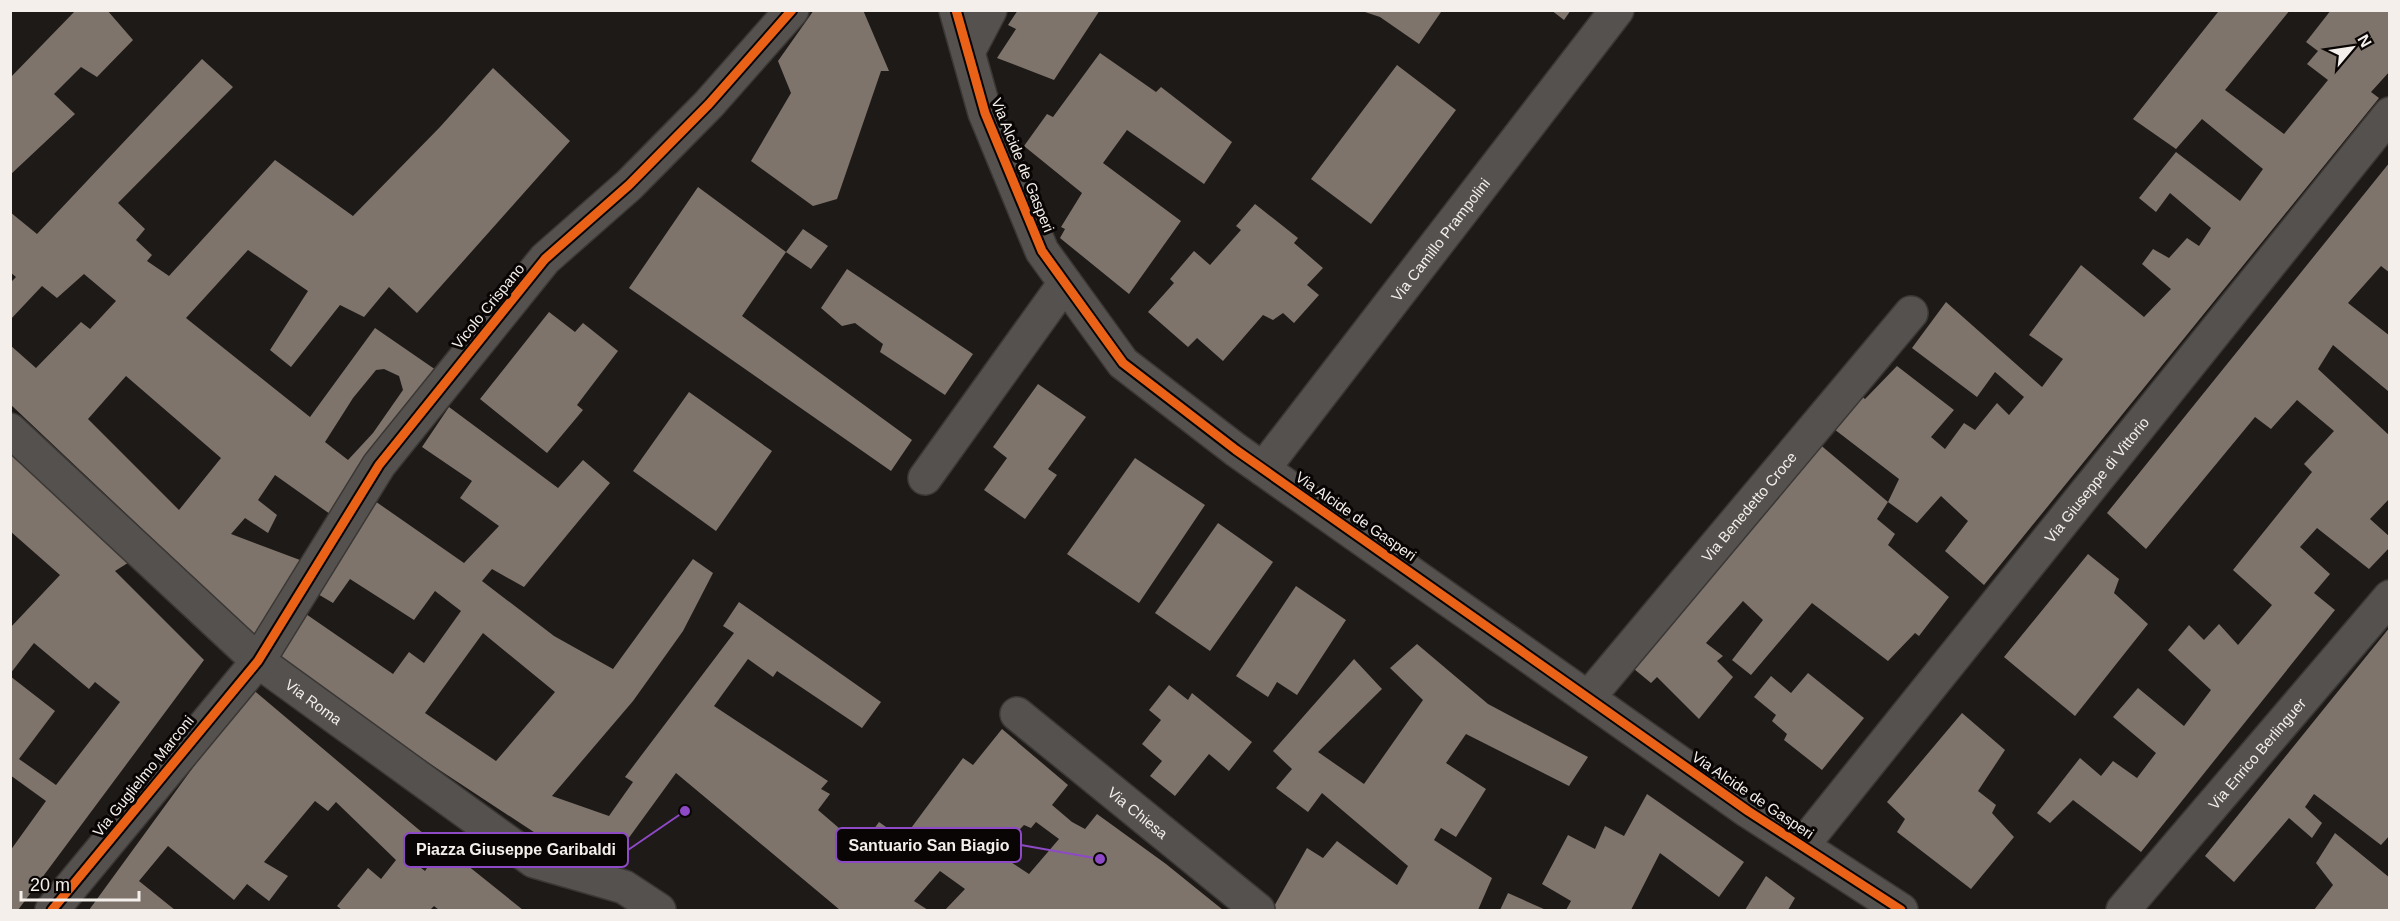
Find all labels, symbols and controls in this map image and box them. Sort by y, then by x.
north arrow [2322,18,2382,78]
text: N [2354,32,2375,50]
street label: Via Alcide de Gasperi [988,95,1058,235]
street label: Via Camillo Prampolini [1387,174,1493,304]
street label: Vicolo Crispano [448,260,528,352]
street label: Via Giuseppe di Vittorio [2041,413,2152,546]
street label: Via Benedetto Croce [1698,448,1800,565]
street label: Via Alcide de Gasperi [1292,468,1420,564]
street label: Via Roma [282,675,346,728]
street label: Via Enrico Berlinguer [2205,694,2309,812]
street label: Via Guglielmo Marconi [89,712,197,840]
street label: Via Alcide de Gasperi [1689,748,1817,842]
street label: Via Chiesa [1105,783,1172,842]
callout: Santuario San Biagio [836,828,1021,862]
callout: Piazza Giuseppe Garibaldi [404,833,628,867]
text: Santuario San Biagio [849,837,1010,854]
text: Piazza Giuseppe Garibaldi [416,841,616,858]
scale bar [21,864,140,902]
text: 20 m [30,875,70,895]

